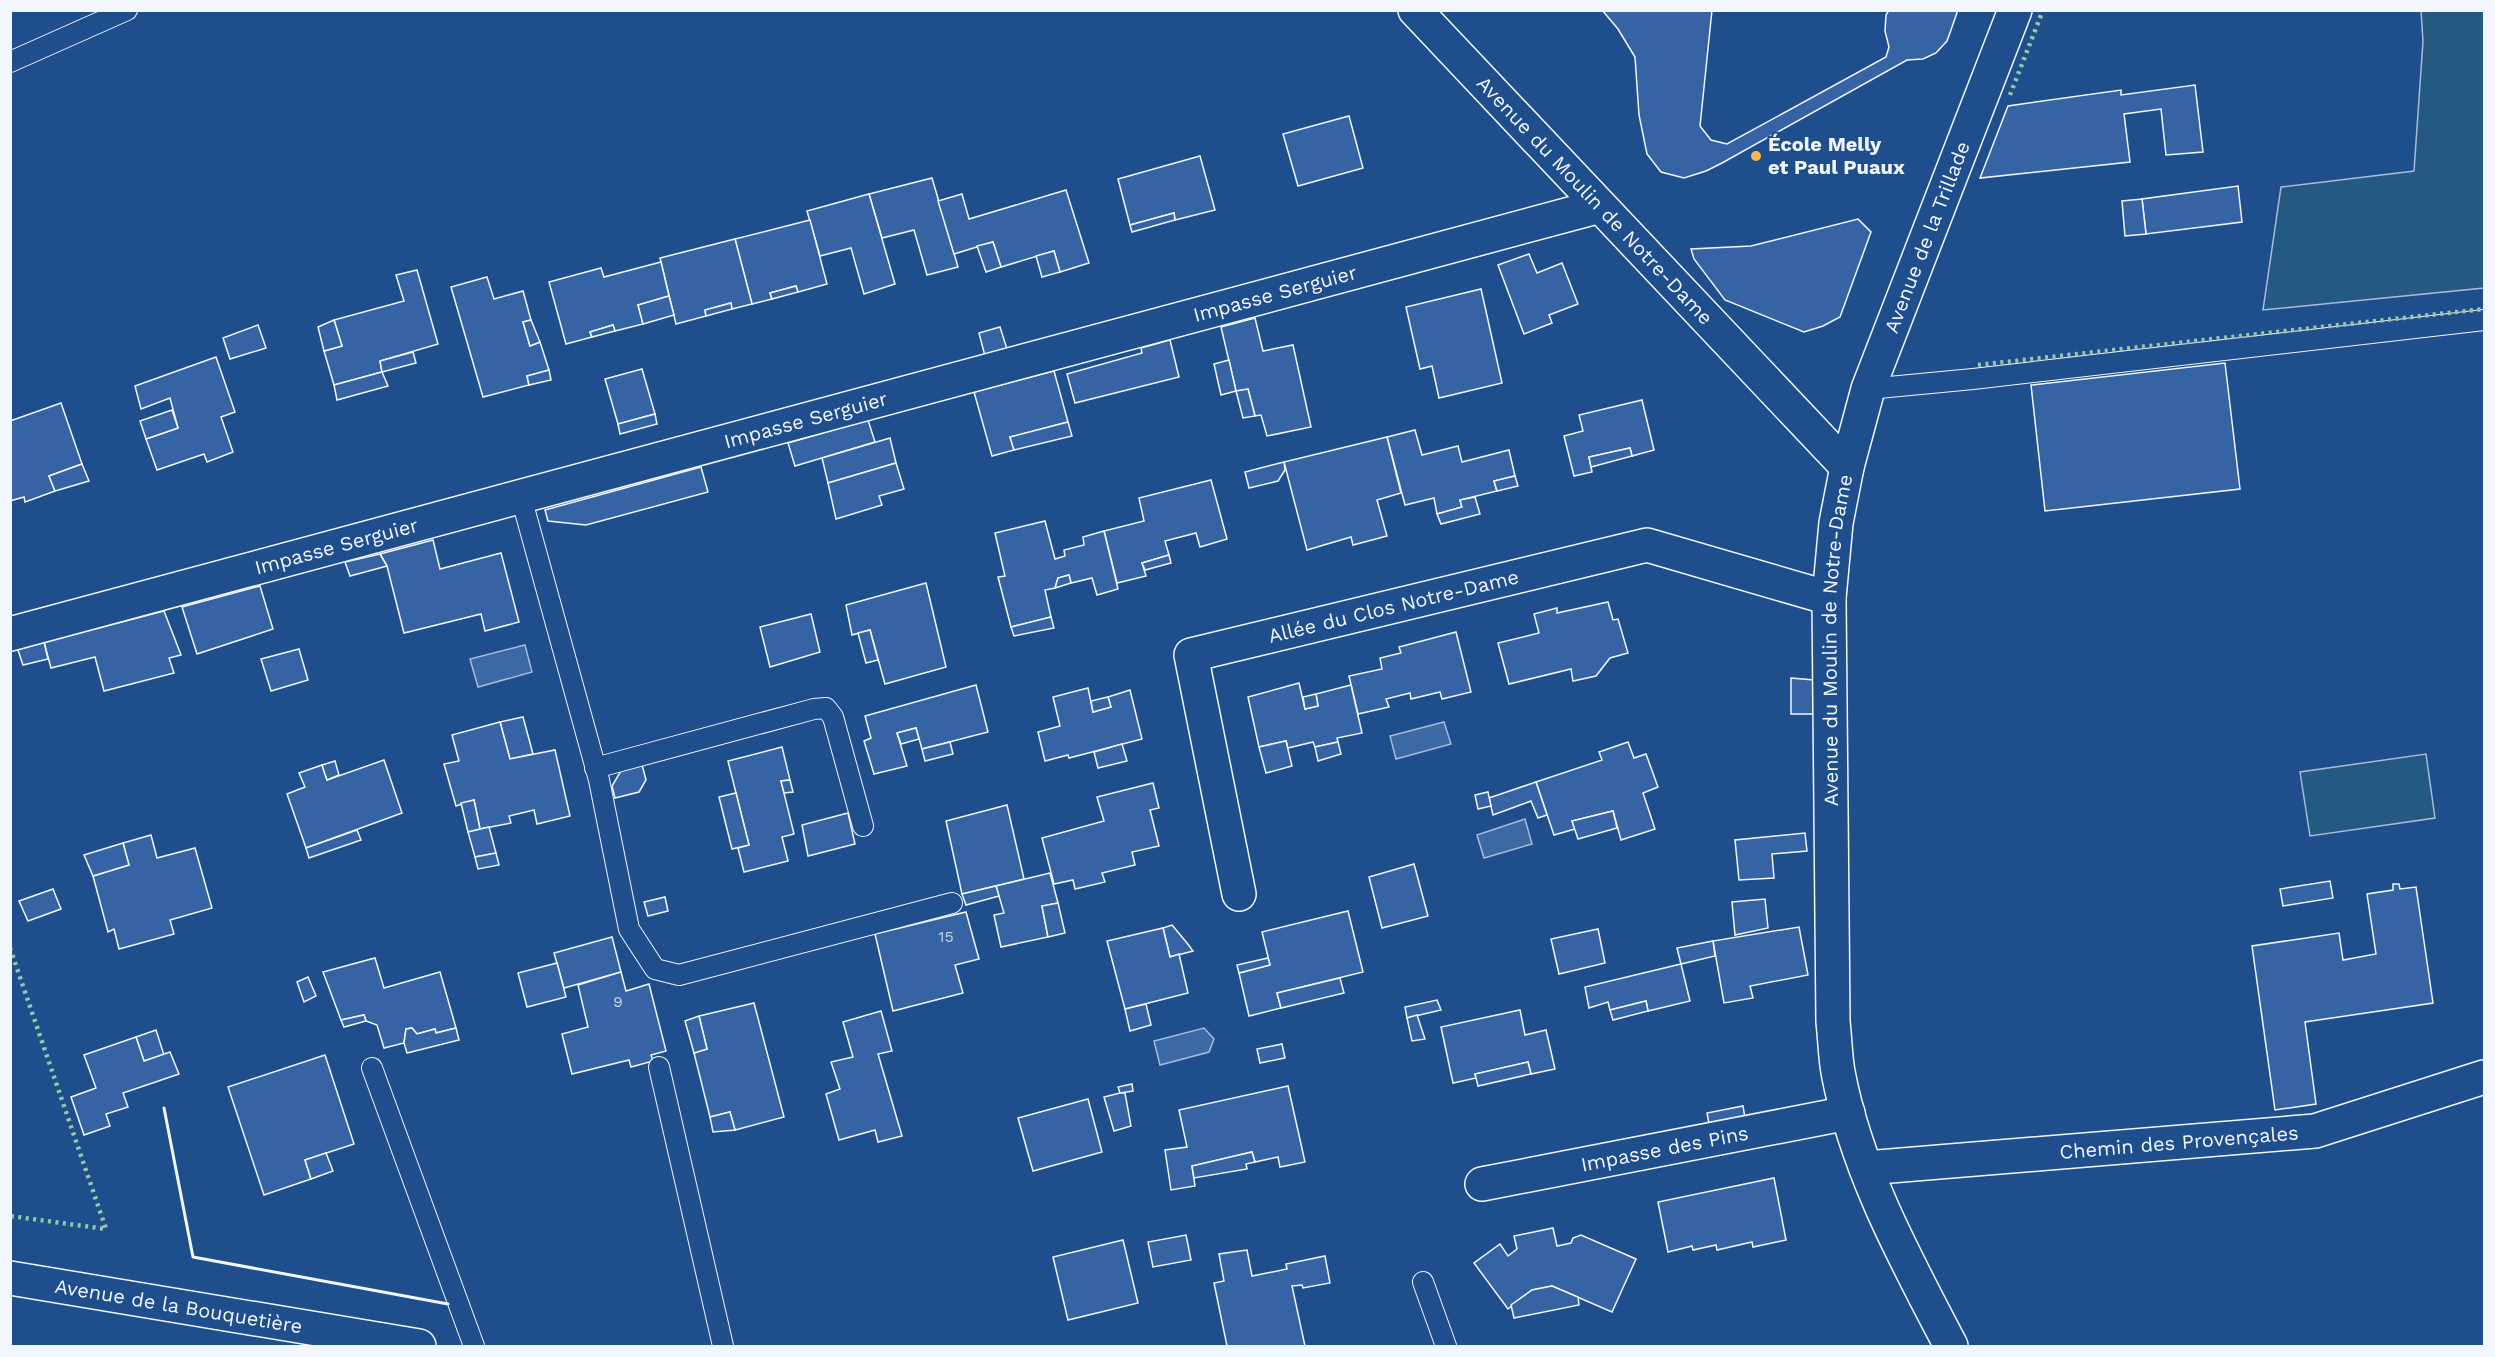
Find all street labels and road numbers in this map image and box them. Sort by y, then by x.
street label: Avenue du Moulin de Notre-Dame [1472,71,1718,330]
street label: Avenue de la Trillade [1879,138,1975,336]
street label: Impasse Serguier [1191,260,1359,327]
street label: Impasse Serguier [721,386,890,453]
street label: Avenue du Moulin de Notre-Dame [1817,472,1857,806]
street label: Impasse Serguier [252,513,421,580]
street label: Allée du Clos Notre-Dame [1266,564,1521,648]
street label: Chemin des Provençales [2058,1120,2299,1164]
street label: Impasse des Pins [1579,1121,1750,1177]
street label: Avenue de la Bouquetière [53,1274,304,1338]

